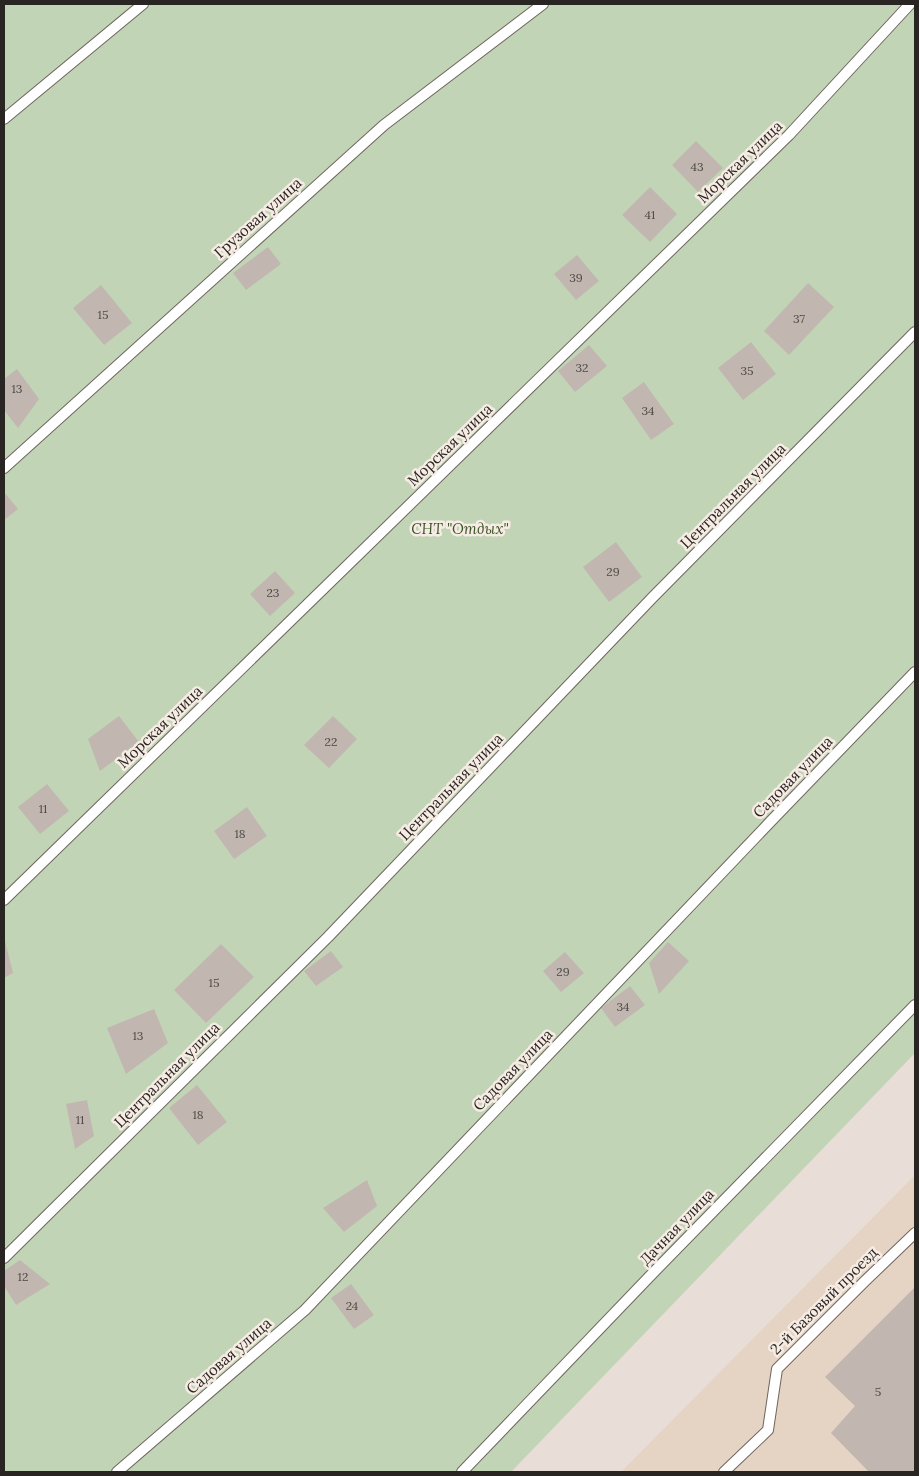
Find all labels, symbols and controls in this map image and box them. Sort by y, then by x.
street label: Морская улица [693,116,786,207]
house number: 43 [690,159,704,174]
street label: Грузовая улица [210,173,306,262]
house number: 41 [645,207,655,222]
house number: 39 [569,270,583,285]
house number: 15 [98,307,108,322]
house number: 37 [793,311,805,326]
house number: 32 [575,360,589,375]
house number: 35 [740,363,754,378]
house number: 13 [11,381,23,396]
street label: Морская улица [403,399,496,490]
house number: 34 [641,403,655,418]
street label: Центральная улица [676,439,790,552]
park label: СНТ "Отдых" [411,519,509,538]
house number: 29 [606,564,620,579]
house number: 23 [267,585,280,600]
street label: Морская улица [113,681,206,772]
street label: Центральная улица [395,729,507,844]
street label: Садовая улица [749,732,837,822]
house number: 22 [325,734,337,749]
house number: 11 [39,801,47,816]
house number: 18 [234,826,246,841]
house number: 29 [556,964,570,979]
house number: 15 [209,975,219,990]
house number: 34 [616,999,630,1014]
street label: Центральная улица [110,1018,224,1131]
street label: Садовая улица [469,1025,557,1115]
house number: 13 [132,1028,144,1043]
house number: 18 [192,1107,204,1122]
house number: 11 [76,1112,84,1127]
street label: Дачная улица [635,1184,718,1269]
street label: 2-й Базовый проезд [766,1243,881,1358]
house number: 12 [18,1269,28,1284]
house number: 24 [346,1298,359,1313]
street label: Садовая улица [182,1313,275,1398]
house number: 5 [875,1384,881,1399]

